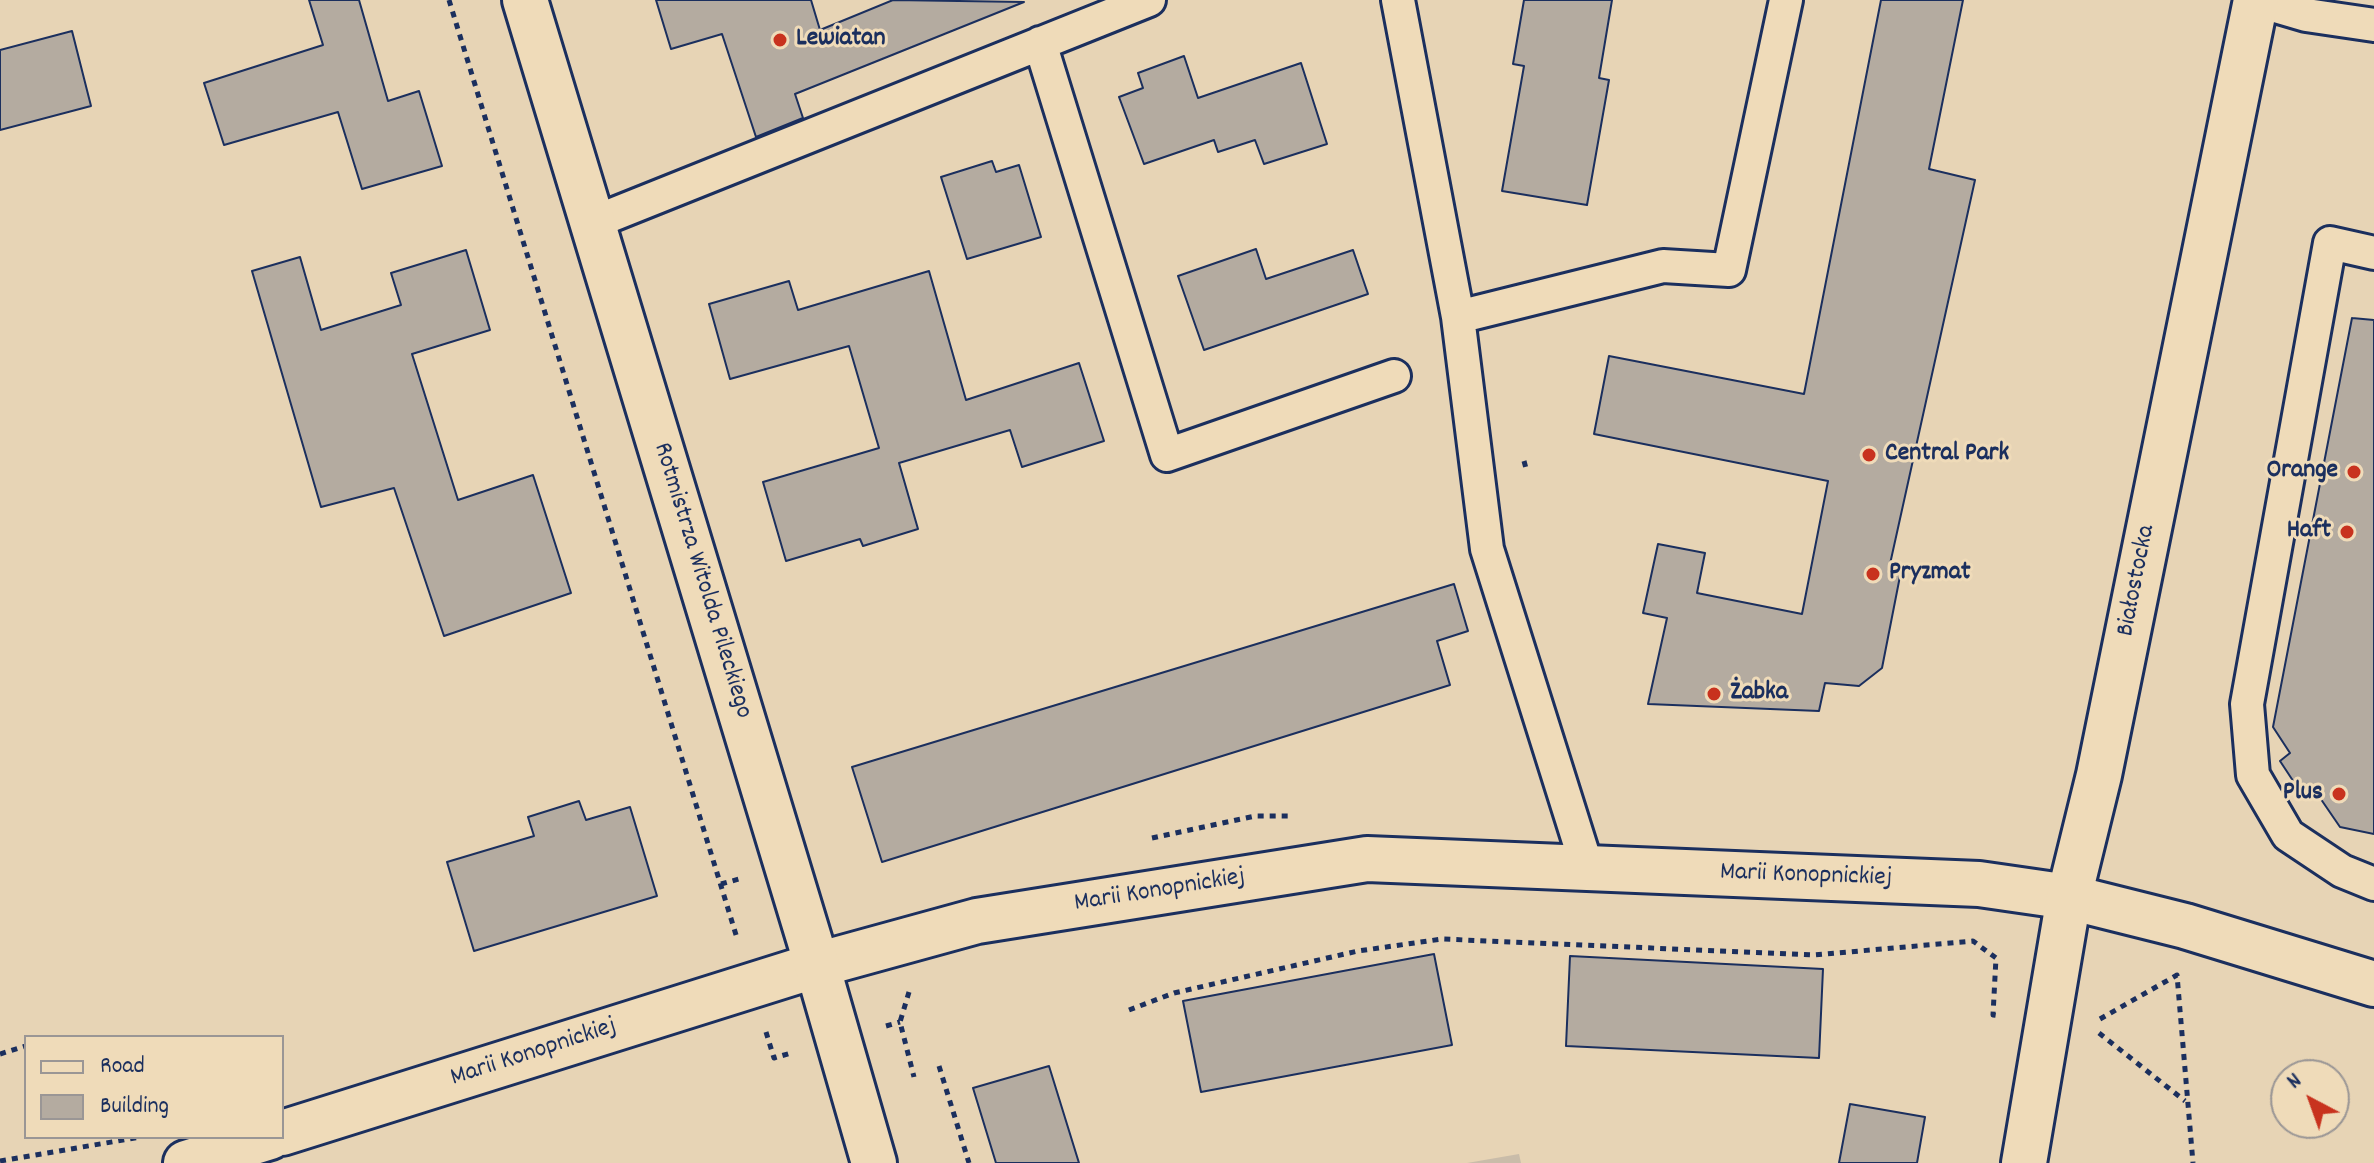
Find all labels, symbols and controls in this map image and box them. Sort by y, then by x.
place label: Lewiatan [796,24,886,56]
marker: Lewiatan [771,31,789,49]
street label: Rotmistrza Witolda Pileckiego [644,439,758,723]
place label: Central Park [1885,439,2009,471]
marker: Central Park [1860,446,1878,464]
place label: Orange [2266,456,2338,488]
marker: Orange [2345,463,2363,481]
place label: Haft [2287,516,2331,548]
street label: Białostocka [2112,523,2164,639]
marker: Haft [2338,523,2356,541]
place label: Pryzmat [1889,558,1971,590]
marker: Pryzmat [1864,565,1882,583]
place label: Żabka [1730,678,1788,710]
marker: Żabka [1705,685,1723,703]
place label: Plus [2283,778,2323,810]
marker: Plus [2330,785,2348,803]
street label: Marii Konopnickiej [1719,858,1893,896]
street label: Marii Konopnickiej [1072,863,1248,921]
street label: Marii Konopnickiej [447,1012,621,1096]
legend [24,1035,284,1139]
text: Road [100,1050,145,1084]
north arrow [2270,1059,2350,1139]
text: N [2281,1067,2310,1097]
text: Building [100,1090,169,1124]

